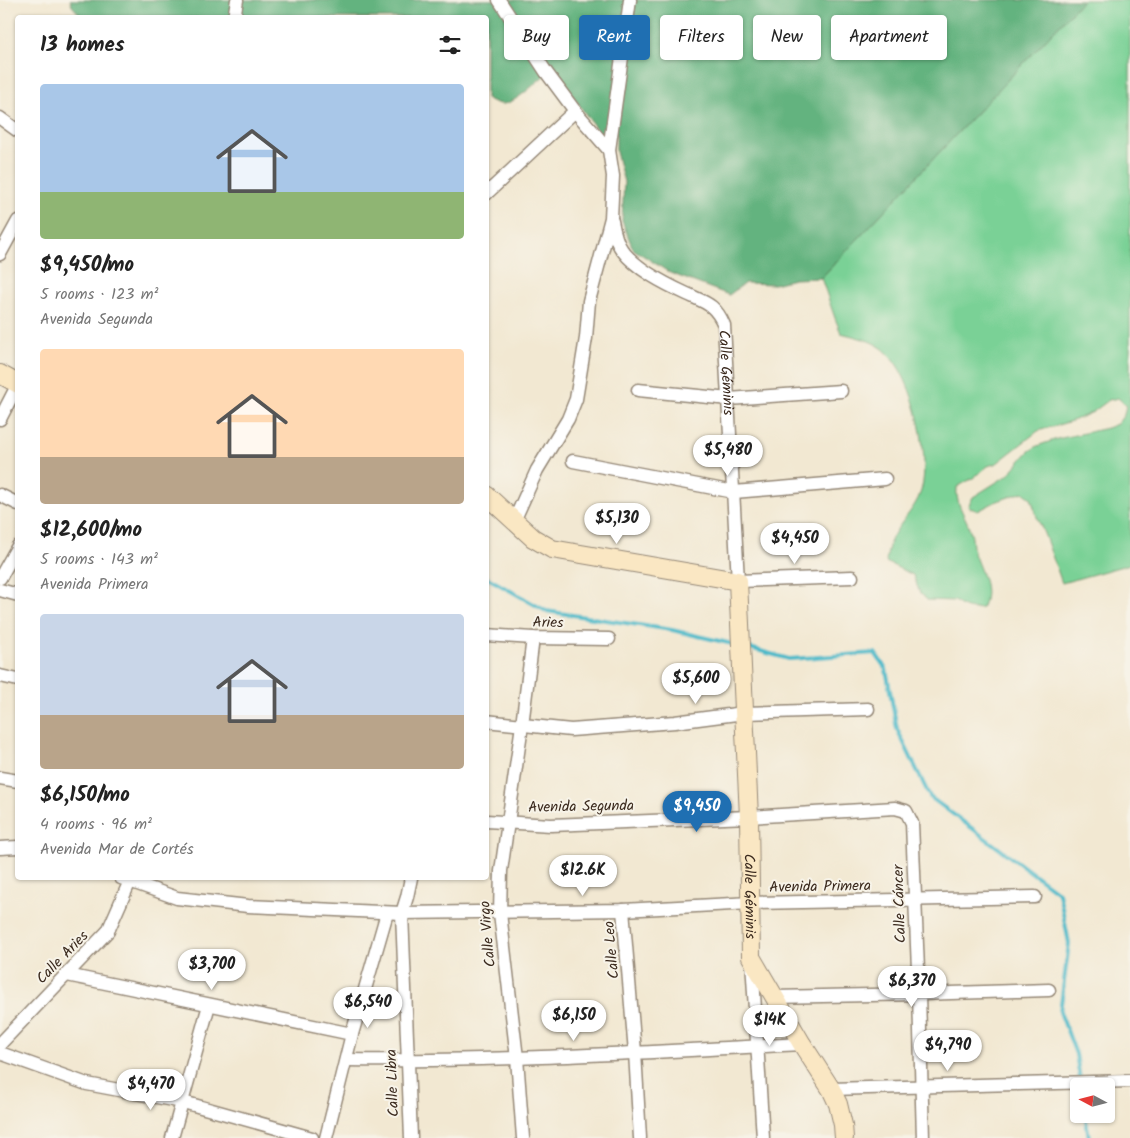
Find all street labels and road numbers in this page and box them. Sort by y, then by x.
street label: Calle Géminis [711,329,740,417]
street label: Aries [532,611,564,635]
street label: Avenida Segunda [528,794,634,820]
street label: Calle Géminis [737,853,762,940]
street label: Calle Cáncer [887,863,913,944]
street label: Avenida Primera [769,874,871,900]
street label: Calle Virgo [473,900,503,968]
street label: Calle Leo [598,920,626,980]
street label: Calle Aries [31,925,95,990]
street label: Calle Libra [380,1049,406,1117]

